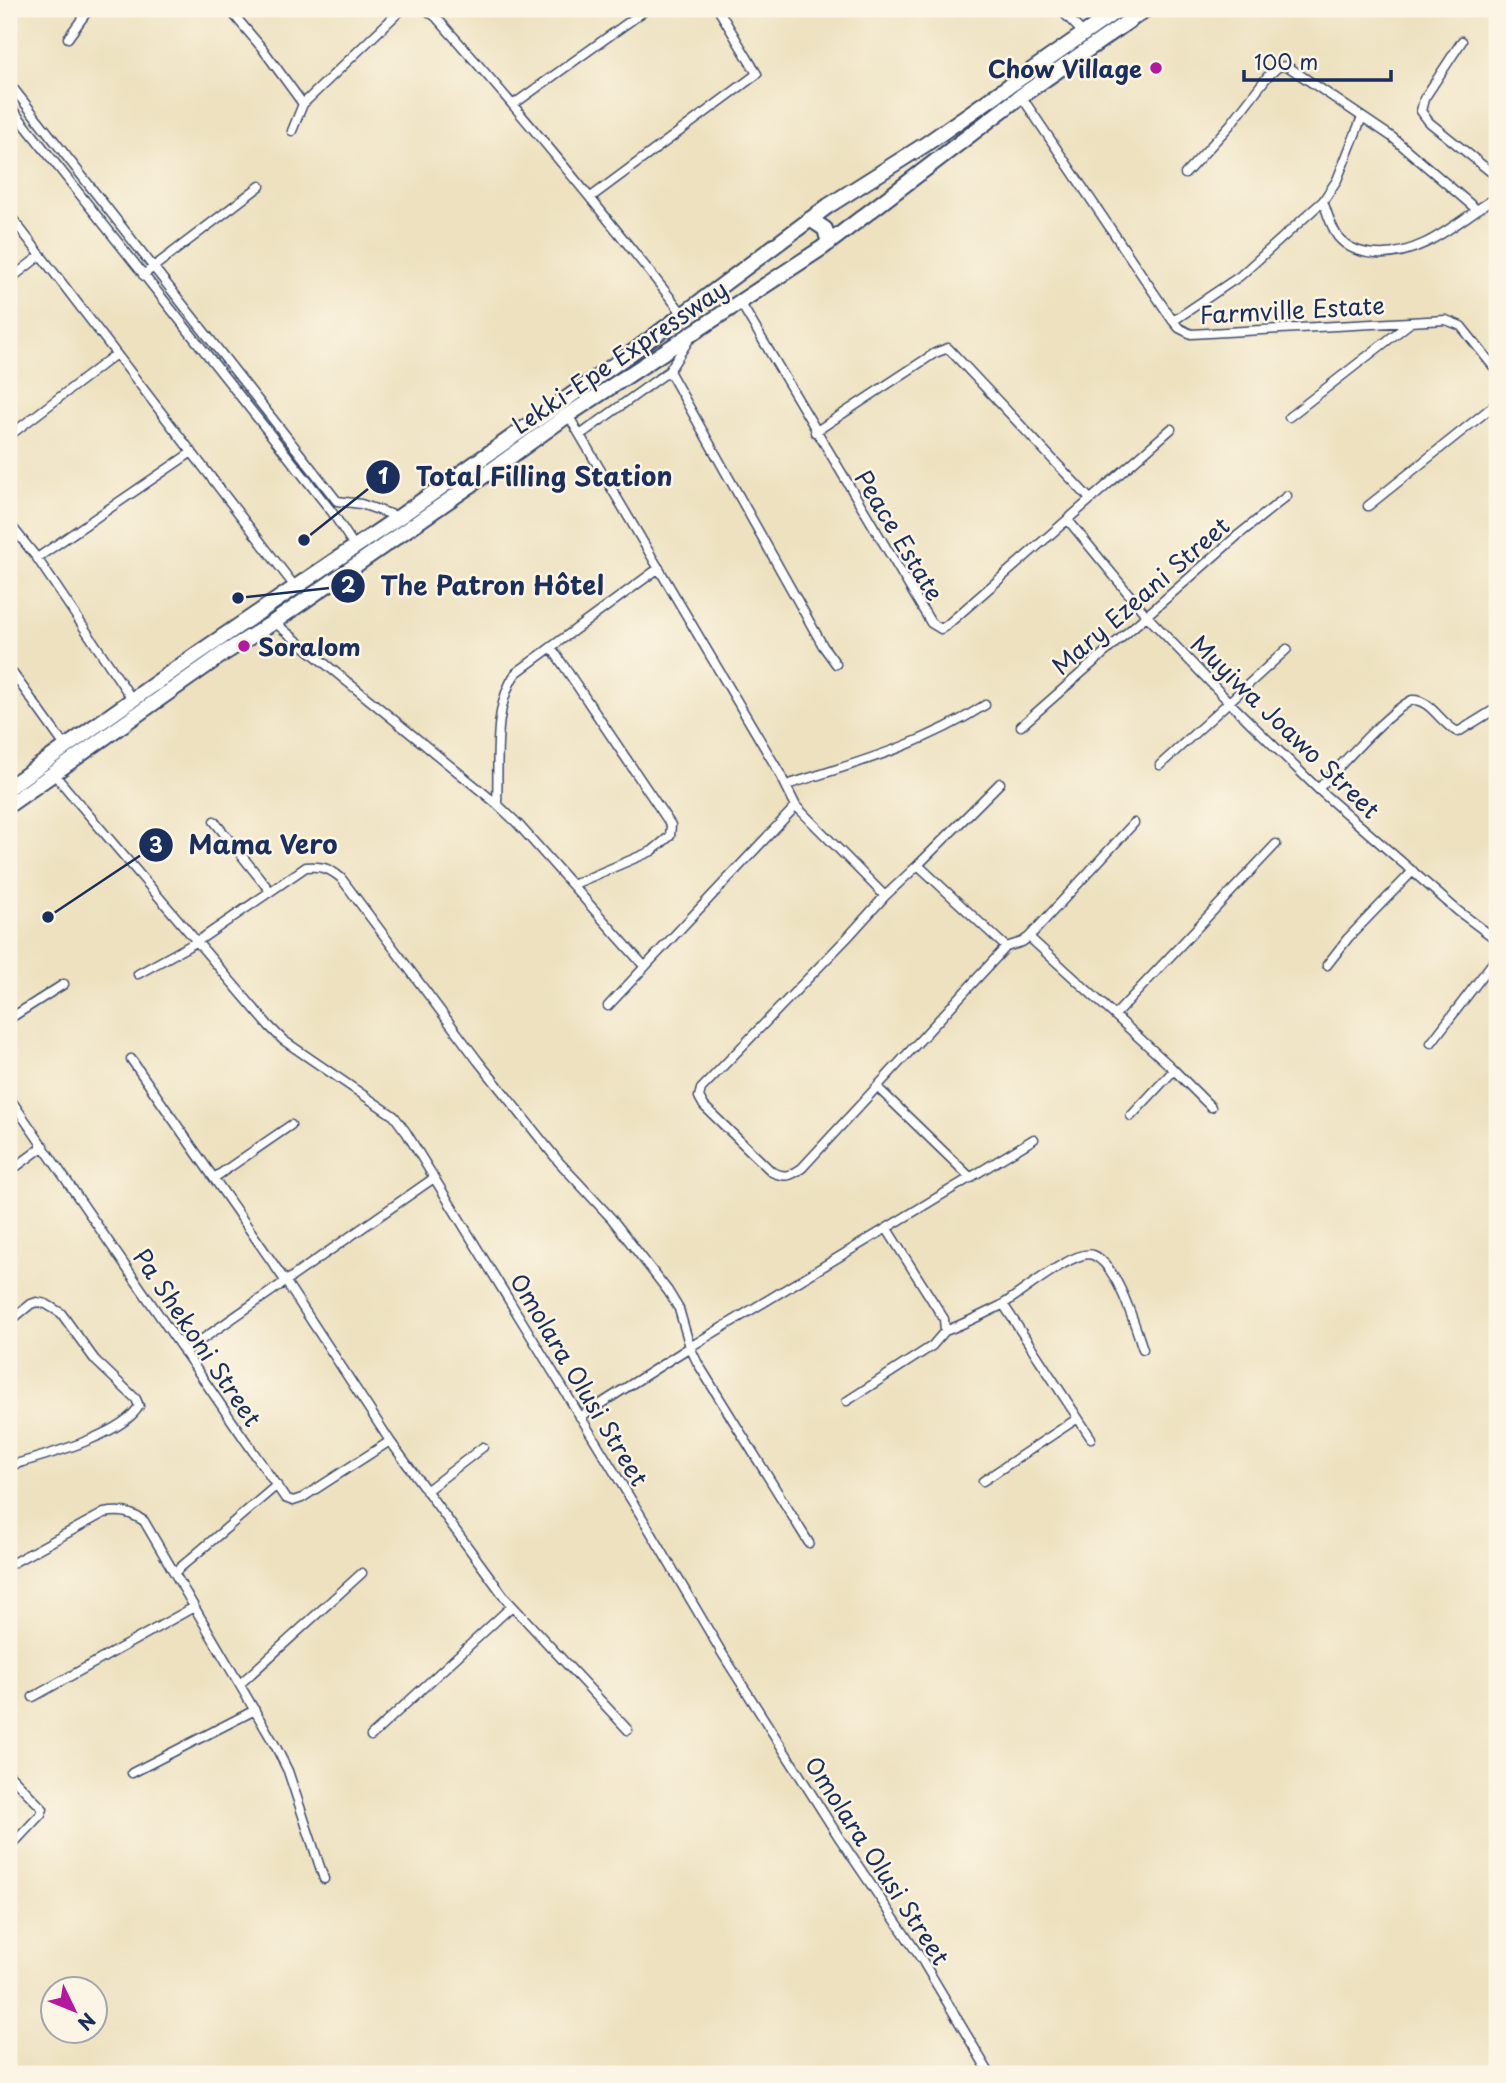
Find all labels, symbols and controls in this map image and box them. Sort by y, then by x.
scale bar [1244,38,1390,82]
text: 100 m [1254,45,1318,77]
place label: Chow Village [988,50,1142,86]
marker: Chow Village [1148,60,1164,76]
street label: Lekki-Epe Expressway [504,270,734,442]
street label: Farmville Estate [1198,286,1386,332]
callout: Total Filling Station [365,453,687,500]
text: Total Filling Station [416,456,672,495]
text: 1 [378,459,388,491]
street label: Peace Estate [847,463,953,607]
street label: Mary Ezeani Street [1043,507,1237,683]
callout: The Patron Hôtel [331,562,619,609]
text: The Patron Hôtel [380,565,604,604]
text: 2 [341,568,356,600]
street label: Muyiwa Joawo Street [1183,626,1389,826]
place label: Soralom [258,628,361,664]
marker: Soralom [236,638,252,654]
callout: Mama Vero [139,822,352,869]
text: Mama Vero [189,824,337,863]
text: 3 [149,828,163,860]
street label: Pa Shekoni Street [125,1241,271,1434]
street label: Omolara Olusi Street [502,1266,658,1493]
street label: Omolara Olusi Street [797,1748,959,1972]
north arrow [38,1974,108,2044]
text: N [72,2007,103,2037]

